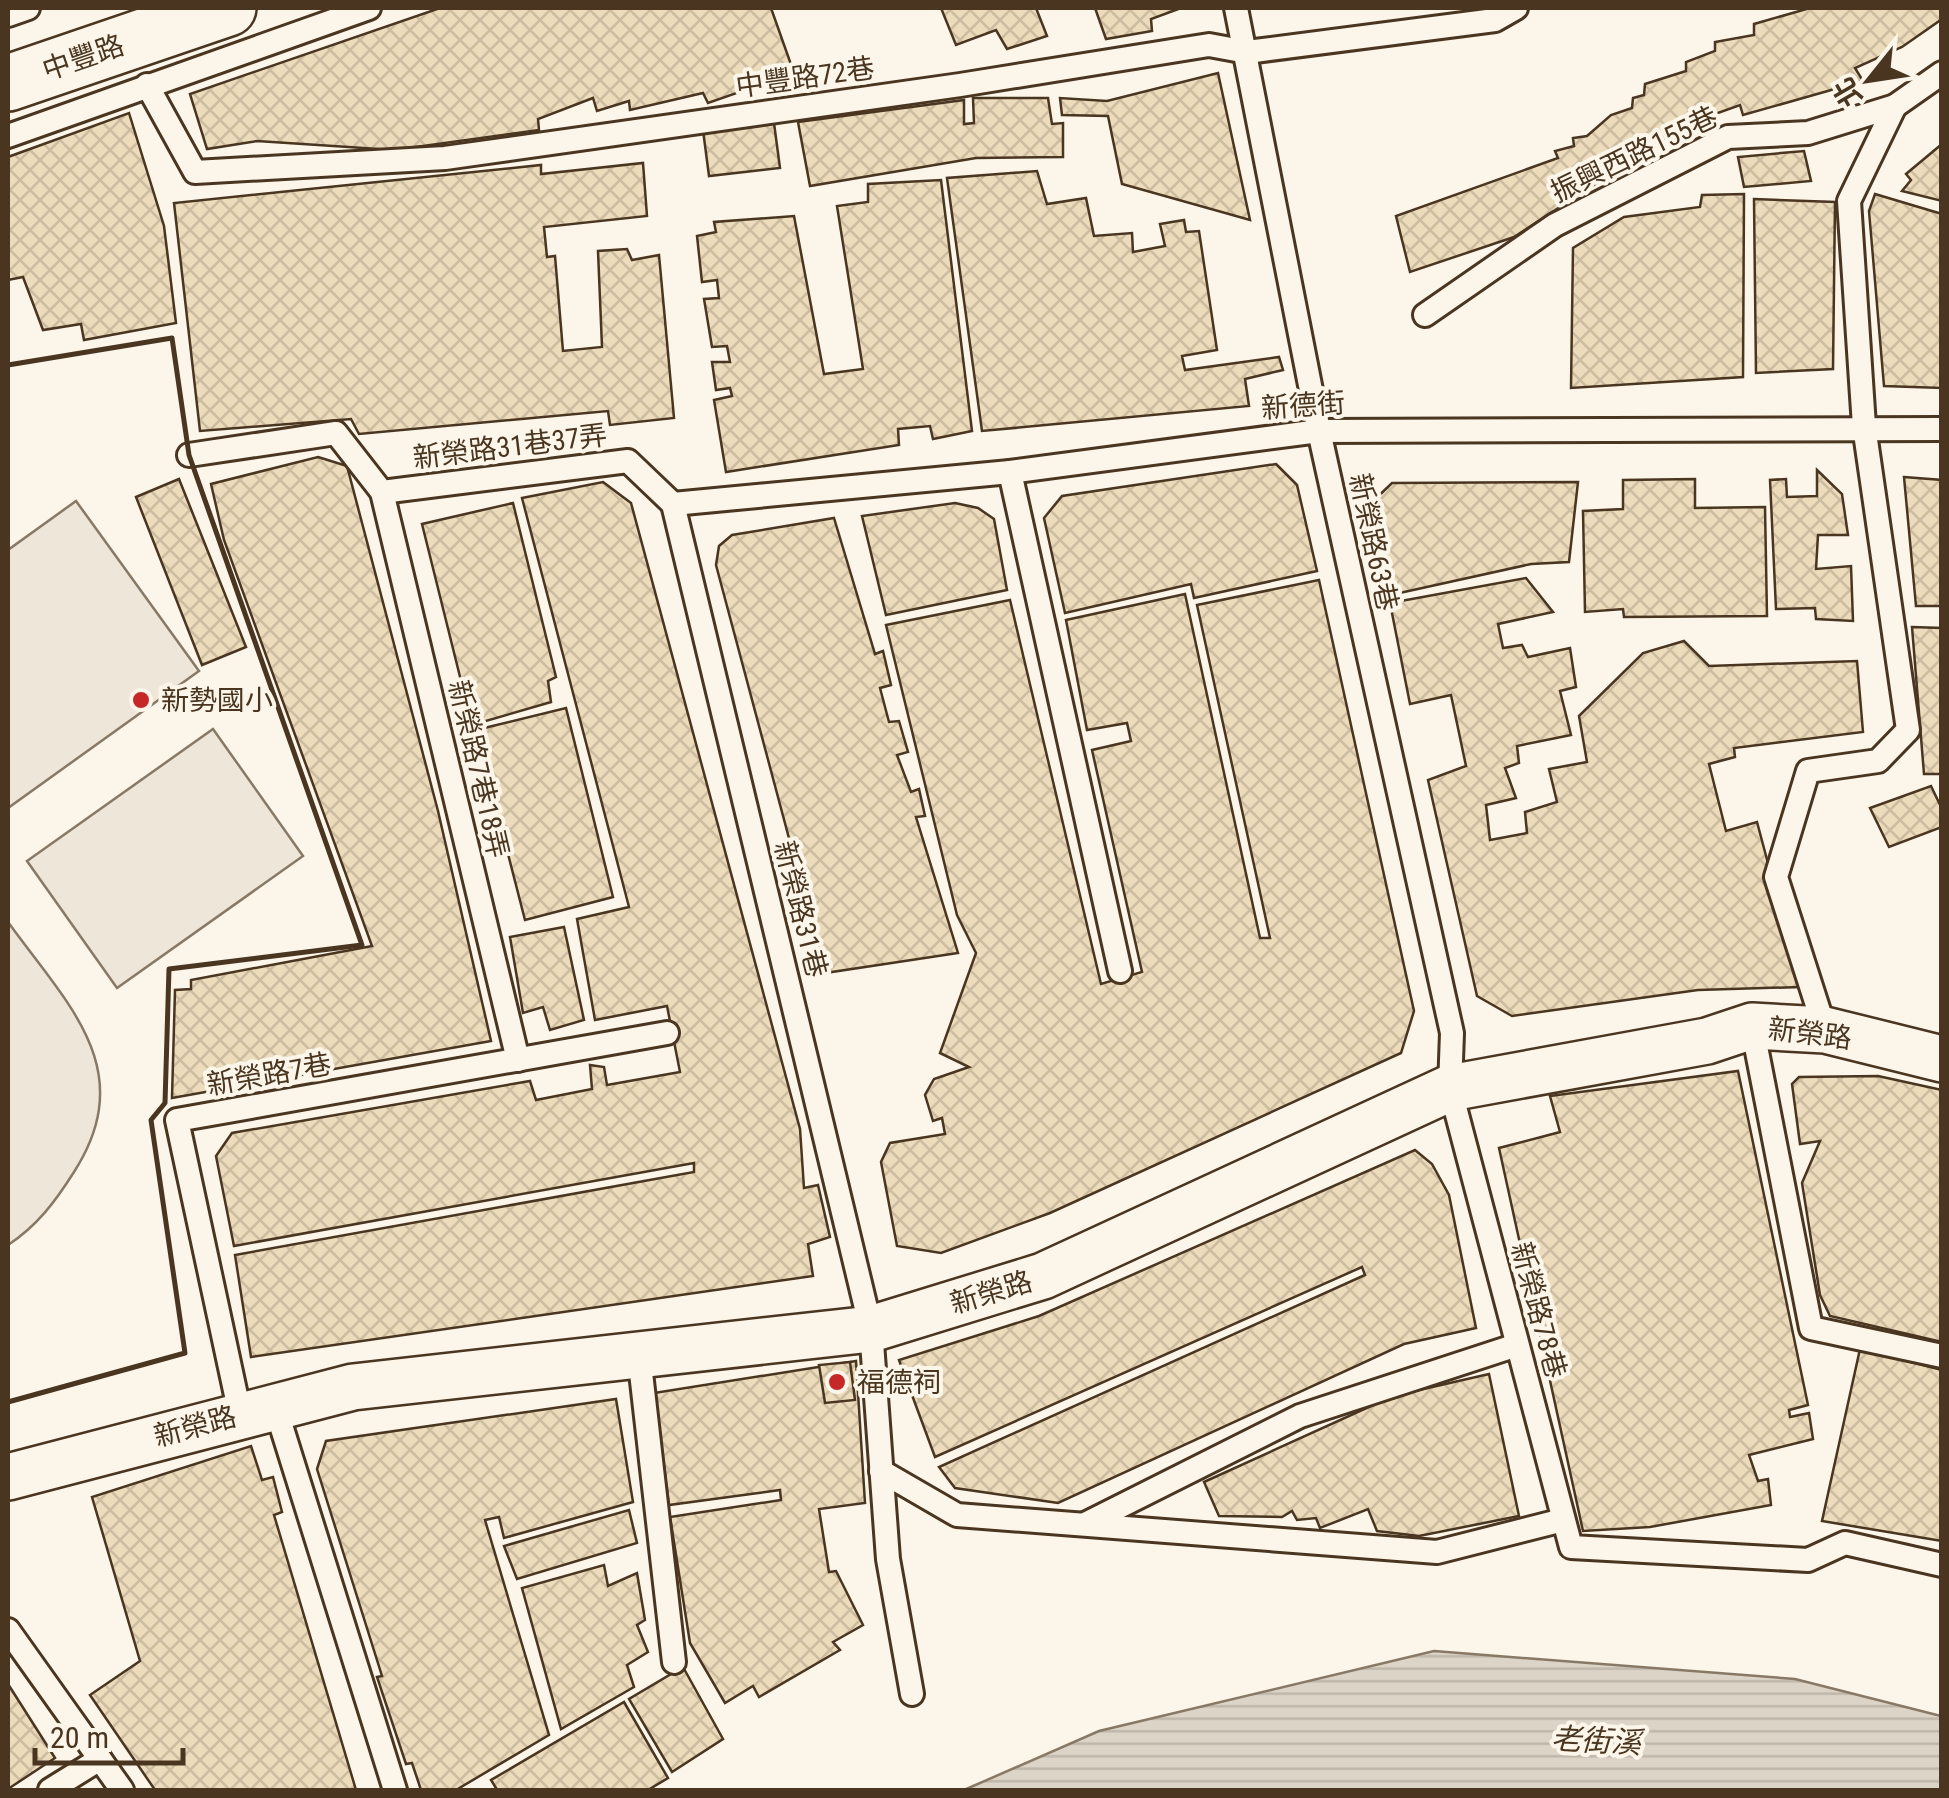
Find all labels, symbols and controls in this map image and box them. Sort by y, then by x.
street label: 中豐路 [38,28,128,87]
north arrow [1819,30,1919,130]
street label: 中豐路72巷 [734,51,877,104]
text: 北 [1826,72,1869,113]
street label: 振興西路155巷 [1545,100,1723,209]
street label: 新德街 [1260,386,1346,425]
street label: 新榮路31巷37弄 [411,418,609,475]
street label: 新榮路63巷 [1343,470,1404,614]
street label: 新榮路7巷18弄 [442,677,515,861]
place label: 新勢國小 [161,684,273,717]
marker: 新勢國小 [130,689,152,711]
street label: 新榮路31巷 [768,837,833,981]
street label: 新榮路 [1766,1012,1854,1055]
street label: 新榮路7巷 [204,1047,334,1102]
street label: 新榮路78巷 [1505,1238,1573,1382]
street label: 新榮路 [946,1264,1036,1321]
place label: 福德祠 [857,1366,941,1399]
marker: 福德祠 [826,1371,848,1393]
street label: 新榮路 [150,1400,240,1453]
scale bar [35,1703,182,1765]
text: 20 m [50,1720,109,1755]
water label: 老街溪 [1550,1721,1646,1761]

